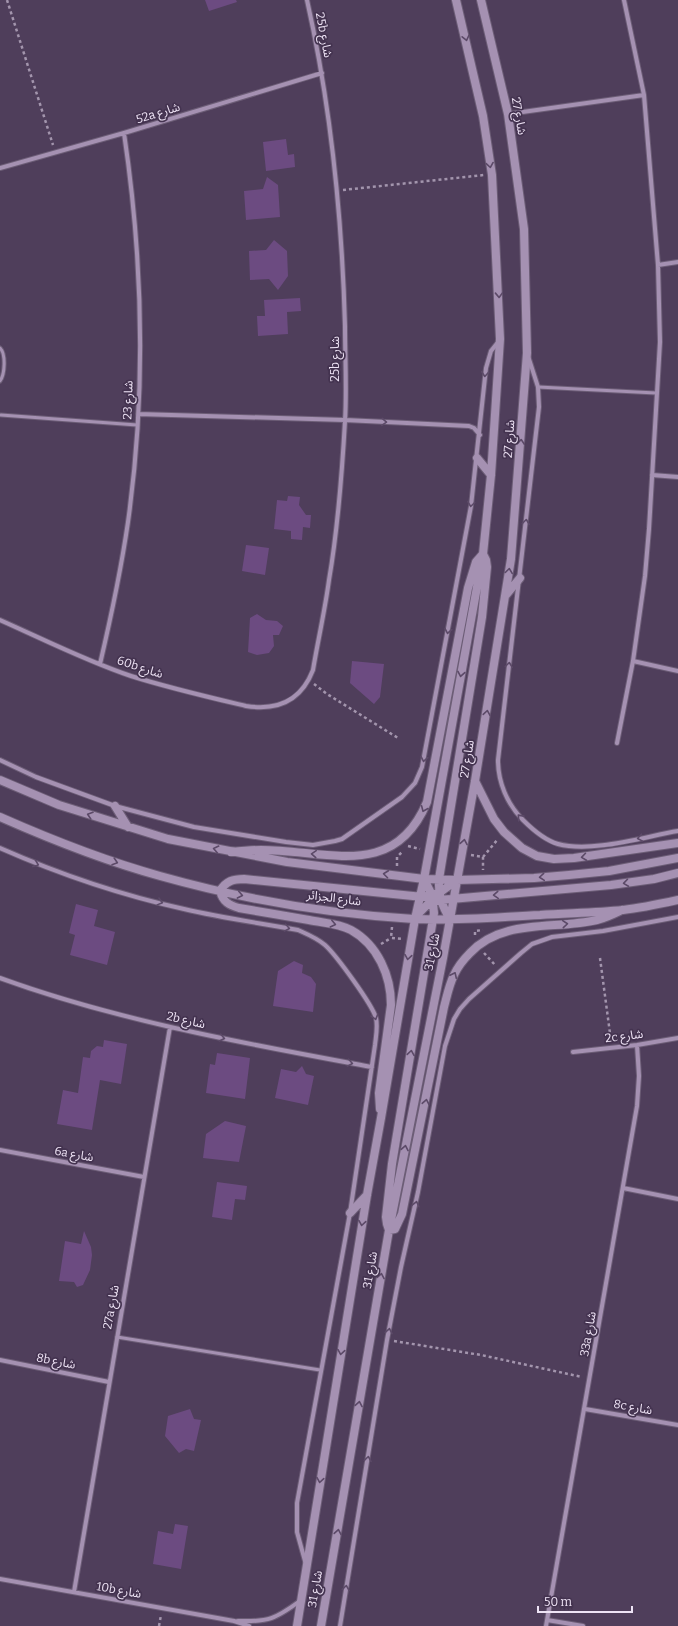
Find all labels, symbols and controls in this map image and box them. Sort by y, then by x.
street label: 25b شارع [311,11,335,59]
one-way arrow [461,35,469,41]
street label: شارع 27 [507,96,529,136]
street label: 52a شارع [134,100,182,128]
one-way arrow [485,162,494,169]
one-way arrow [494,292,503,298]
street label: 25b شارع [328,336,344,382]
one-way arrow [481,371,490,377]
street label: شارع 23 [120,380,138,420]
one-way arrow [381,417,387,426]
street label: شارع 27 [501,419,519,459]
one-way arrow [517,439,526,445]
one-way arrow [467,501,476,507]
one-way arrow [521,519,530,525]
one-way arrow [504,568,513,574]
one-way arrow [444,628,453,635]
street label: 60b شارع [115,653,165,683]
one-way arrow [505,662,514,668]
one-way arrow [458,671,466,678]
one-way arrow [482,710,490,717]
street label: شارع 27 [457,739,479,779]
one-way arrow [420,756,429,762]
one-way arrow [421,804,429,812]
one-way arrow [87,811,94,820]
one-way arrow [518,814,525,821]
one-way arrow [637,833,643,842]
one-way arrow [460,838,468,845]
one-way arrow [213,845,219,853]
one-way arrow [311,849,317,858]
one-way arrow [581,852,587,861]
one-way arrow [111,857,118,866]
one-way arrow [32,859,39,867]
one-way arrow [383,870,389,879]
one-way arrow [539,873,545,882]
one-way arrow [623,878,629,887]
street label: شارع الجزائر [305,888,362,910]
one-way arrow [237,890,243,898]
one-way arrow [493,890,499,899]
one-way arrow [156,898,163,906]
one-way arrow [330,920,337,928]
one-way arrow [562,920,568,929]
one-way arrow [284,923,290,932]
street label: شارع 31 [422,932,444,972]
one-way arrow [404,954,413,960]
one-way arrow [449,972,457,979]
street label: 2b شارع [165,1009,207,1033]
one-way arrow [370,1013,378,1020]
street label: 2c شارع [604,1027,644,1047]
one-way arrow [219,1034,225,1042]
one-way arrow [406,1050,415,1056]
one-way arrow [347,1059,353,1067]
one-way arrow [421,1098,429,1105]
street label: 6a شارع [53,1144,95,1166]
one-way arrow [401,1145,409,1152]
one-way arrow [411,1201,419,1207]
one-way arrow [359,1220,367,1227]
street label: شارع 31 [360,1250,382,1290]
one-way arrow [377,1273,385,1279]
street label: 27a شارع [100,1284,124,1331]
street label: 33a شارع [577,1310,601,1358]
one-way arrow [384,1328,393,1334]
one-way arrow [338,1349,346,1355]
street label: 8b شارع [35,1350,77,1374]
street label: 8c شارع [612,1397,653,1419]
one-way arrow [355,1401,363,1407]
one-way arrow [363,1456,371,1462]
one-way arrow [317,1477,325,1483]
one-way arrow [333,1529,341,1536]
street label: شارع 31 [305,1569,327,1609]
street label: 10b شارع [95,1579,143,1603]
one-way arrow [341,1584,350,1591]
scale bar [538,1588,632,1614]
text: 50 m [544,1595,573,1609]

